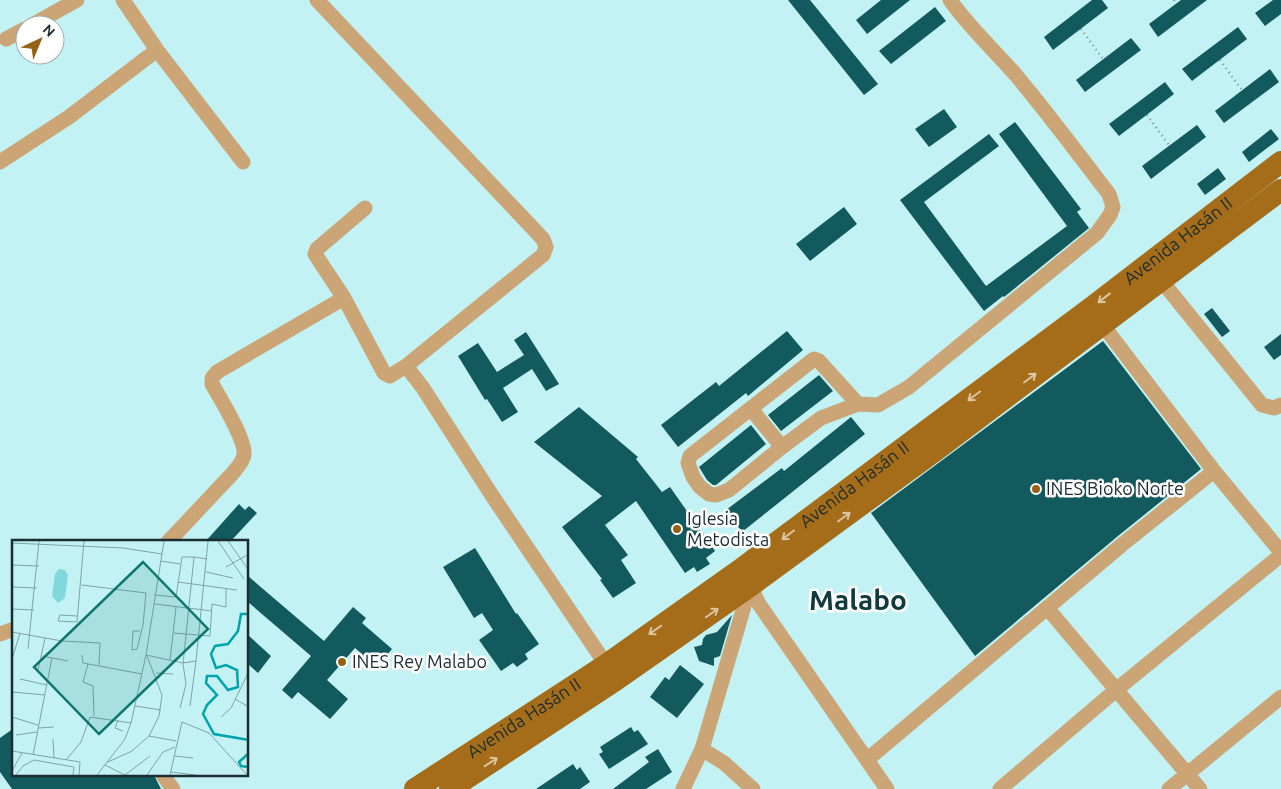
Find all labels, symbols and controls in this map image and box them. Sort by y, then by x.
north arrow [15,15,65,65]
text: N [40,21,58,40]
street label: Avenida Hasán II [1119,192,1236,288]
one-way arrow [1098,293,1111,304]
one-way arrow [1023,373,1037,383]
one-way arrow [967,391,981,401]
street label: Avenida Hasán II [795,436,913,531]
place label: INES Bioko Norte [1046,478,1184,498]
marker: INES Bioko Norte [1030,483,1042,495]
place label: Iglesia Metodista [687,508,769,549]
one-way arrow [837,512,851,522]
marker: Iglesia Metodista [671,523,683,535]
one-way arrow [781,530,795,540]
inset map [12,540,249,776]
district label: Malabo [809,584,907,615]
one-way arrow [705,608,719,618]
one-way arrow [649,625,663,635]
place label: INES Rey Malabo [352,651,487,671]
marker: INES Rey Malabo [336,656,348,668]
street label: Avenida Hasán II [463,673,584,761]
one-way arrow [483,757,497,767]

